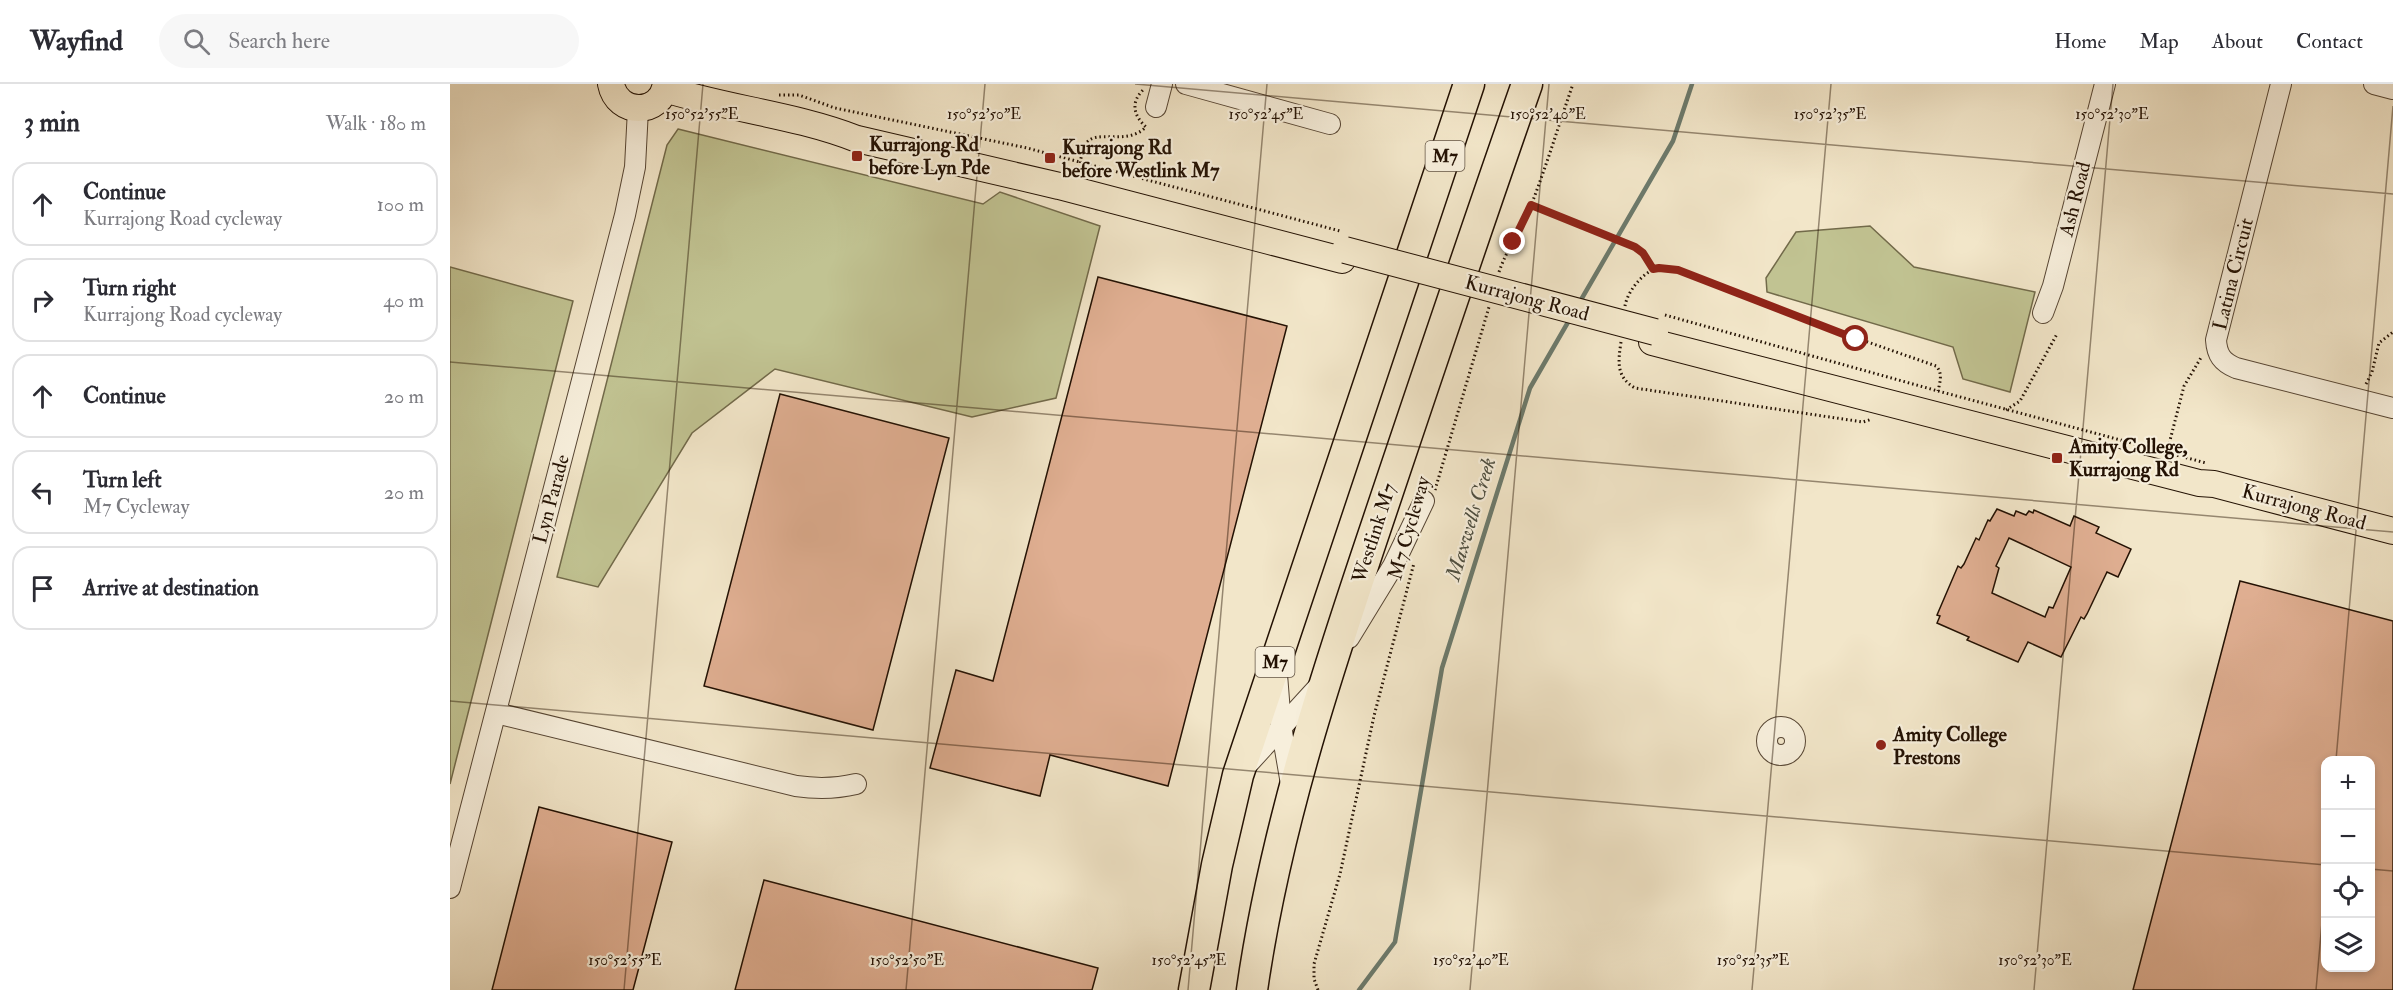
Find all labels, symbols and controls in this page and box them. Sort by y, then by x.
search box [159,14,579,68]
text: Wayfind [30,24,123,59]
icon: search [180,25,213,58]
text: Search here [228,27,330,55]
text: Home [2054,28,2106,55]
text: Map [2139,28,2179,55]
text: About [2212,28,2263,55]
text: Contact [2296,28,2363,55]
text: 150°52'55"E [665,105,739,124]
text: 150°52'50"E [947,105,1021,124]
text: 150°52'45"E [1229,105,1304,124]
text: 150°52'40"E [1510,105,1586,124]
text: 150°52'35"E [1794,105,1866,124]
text: 150°52'30"E [2075,105,2149,124]
text: 3 min [24,107,80,139]
text: Walk · 180 m [326,111,426,136]
place label: Kurrajong Rd before Lyn Pde [868,132,990,181]
place label: Kurrajong Rd before Westlink M7 [1061,135,1220,183]
road number: M7 [1426,141,1464,171]
marker: Kurrajong Rd before Lyn Pde [850,149,864,163]
marker: Kurrajong Rd before Westlink M7 [1043,151,1057,165]
street label: Ash Road [2053,159,2096,240]
text: Continue [83,178,166,206]
icon: ahead [26,188,59,221]
text: 100 m [377,192,424,217]
text: Kurrajong Road cycleway [83,206,282,231]
street label: Latina Circuit [2207,215,2259,333]
route end [1499,228,1525,254]
street label: Kurrajong Road [1462,269,1592,327]
text: Turn right [83,274,176,302]
icon: right [26,284,59,317]
text: 40 m [383,288,424,313]
text: Kurrajong Road cycleway [83,302,282,327]
route start [1842,325,1868,351]
icon: ahead [26,380,59,413]
text: Continue [83,382,166,410]
text: 20 m [384,384,424,409]
place label: Amity College, Kurrajong Rd [2068,434,2188,483]
marker: Amity College, Kurrajong Rd [2050,451,2064,465]
street label: Lyn Parade [527,452,575,546]
water label: Maxwells Creek [1439,454,1502,586]
text: Turn left [83,466,162,494]
street label: M7 Cycleway [1382,472,1436,583]
icon: left [26,476,59,509]
street label: Kurrajong Road [2239,478,2369,536]
text: 20 m [384,480,424,505]
street label: Westlink M7 [1346,480,1402,587]
text: M7 Cycleway [83,494,189,519]
icon: arrive [26,572,59,605]
text: Arrive at destination [83,574,259,602]
road number: M7 [1256,647,1294,677]
place label: Amity College Prestons [1892,722,2007,770]
marker: Amity College Prestons [1874,738,1888,752]
map controls [2321,756,2375,972]
button: + [2321,756,2375,810]
button: − [2321,810,2375,864]
button: locate [2321,864,2375,918]
button: layers [2321,918,2375,972]
text: 150°52'55"E [588,951,662,970]
text: 150°52'50"E [870,951,944,970]
text: 150°52'45"E [1152,951,1227,970]
text: 150°52'40"E [1433,951,1509,970]
text: 150°52'35"E [1717,951,1789,970]
text: 150°52'30"E [1998,951,2072,970]

